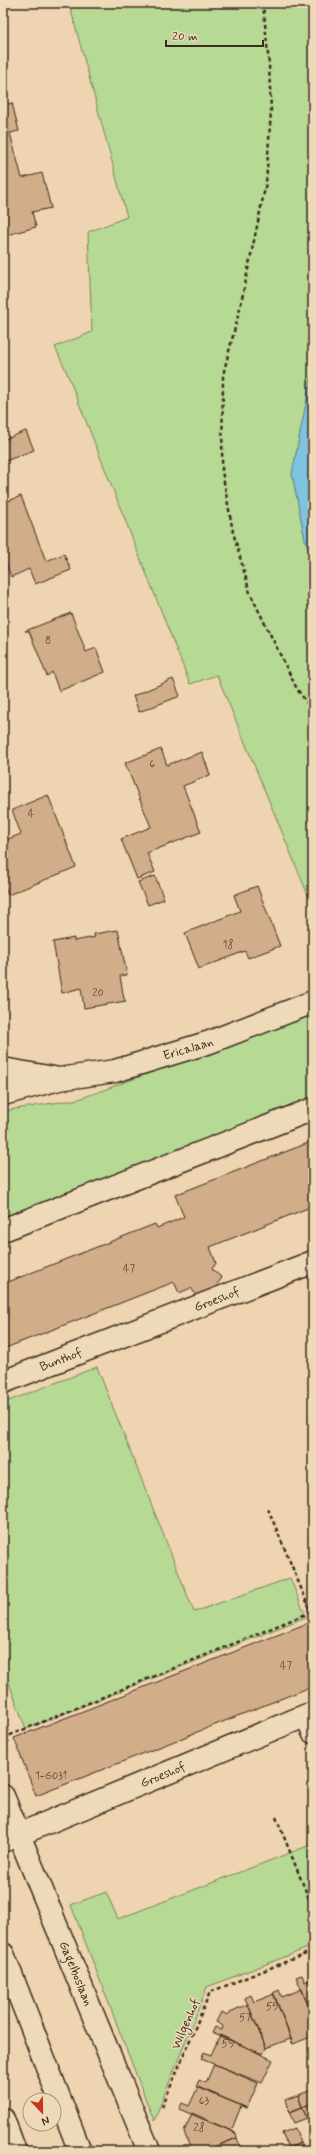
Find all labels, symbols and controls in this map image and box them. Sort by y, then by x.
scale bar [166,22,263,48]
text: 20 m [172,29,198,45]
house number: 8 [45,634,51,648]
house number: 6 [149,757,155,771]
house number: 4 [28,807,35,821]
house number: 18 [223,938,233,952]
house number: 20 [92,986,104,1000]
street label: Ericalaan [161,1033,215,1064]
house number: 47 [123,1262,135,1276]
street label: Groeshof [191,1283,242,1316]
street label: Bunthof [37,1344,85,1375]
house number: 47 [280,1659,292,1673]
street label: Groeshof [138,1758,188,1792]
house number: 1-G031 [35,1769,67,1783]
street label: Gagelboslaan [55,1939,97,2009]
street label: Wilgenhof [168,1995,205,2053]
house number: 55 [266,2000,278,2014]
house number: 57 [239,2011,252,2025]
house number: 59 [221,2037,235,2051]
north arrow [22,2092,62,2132]
house number: 63 [199,2094,209,2108]
text: N [39,2112,51,2128]
house number: 28 [193,2121,205,2135]

